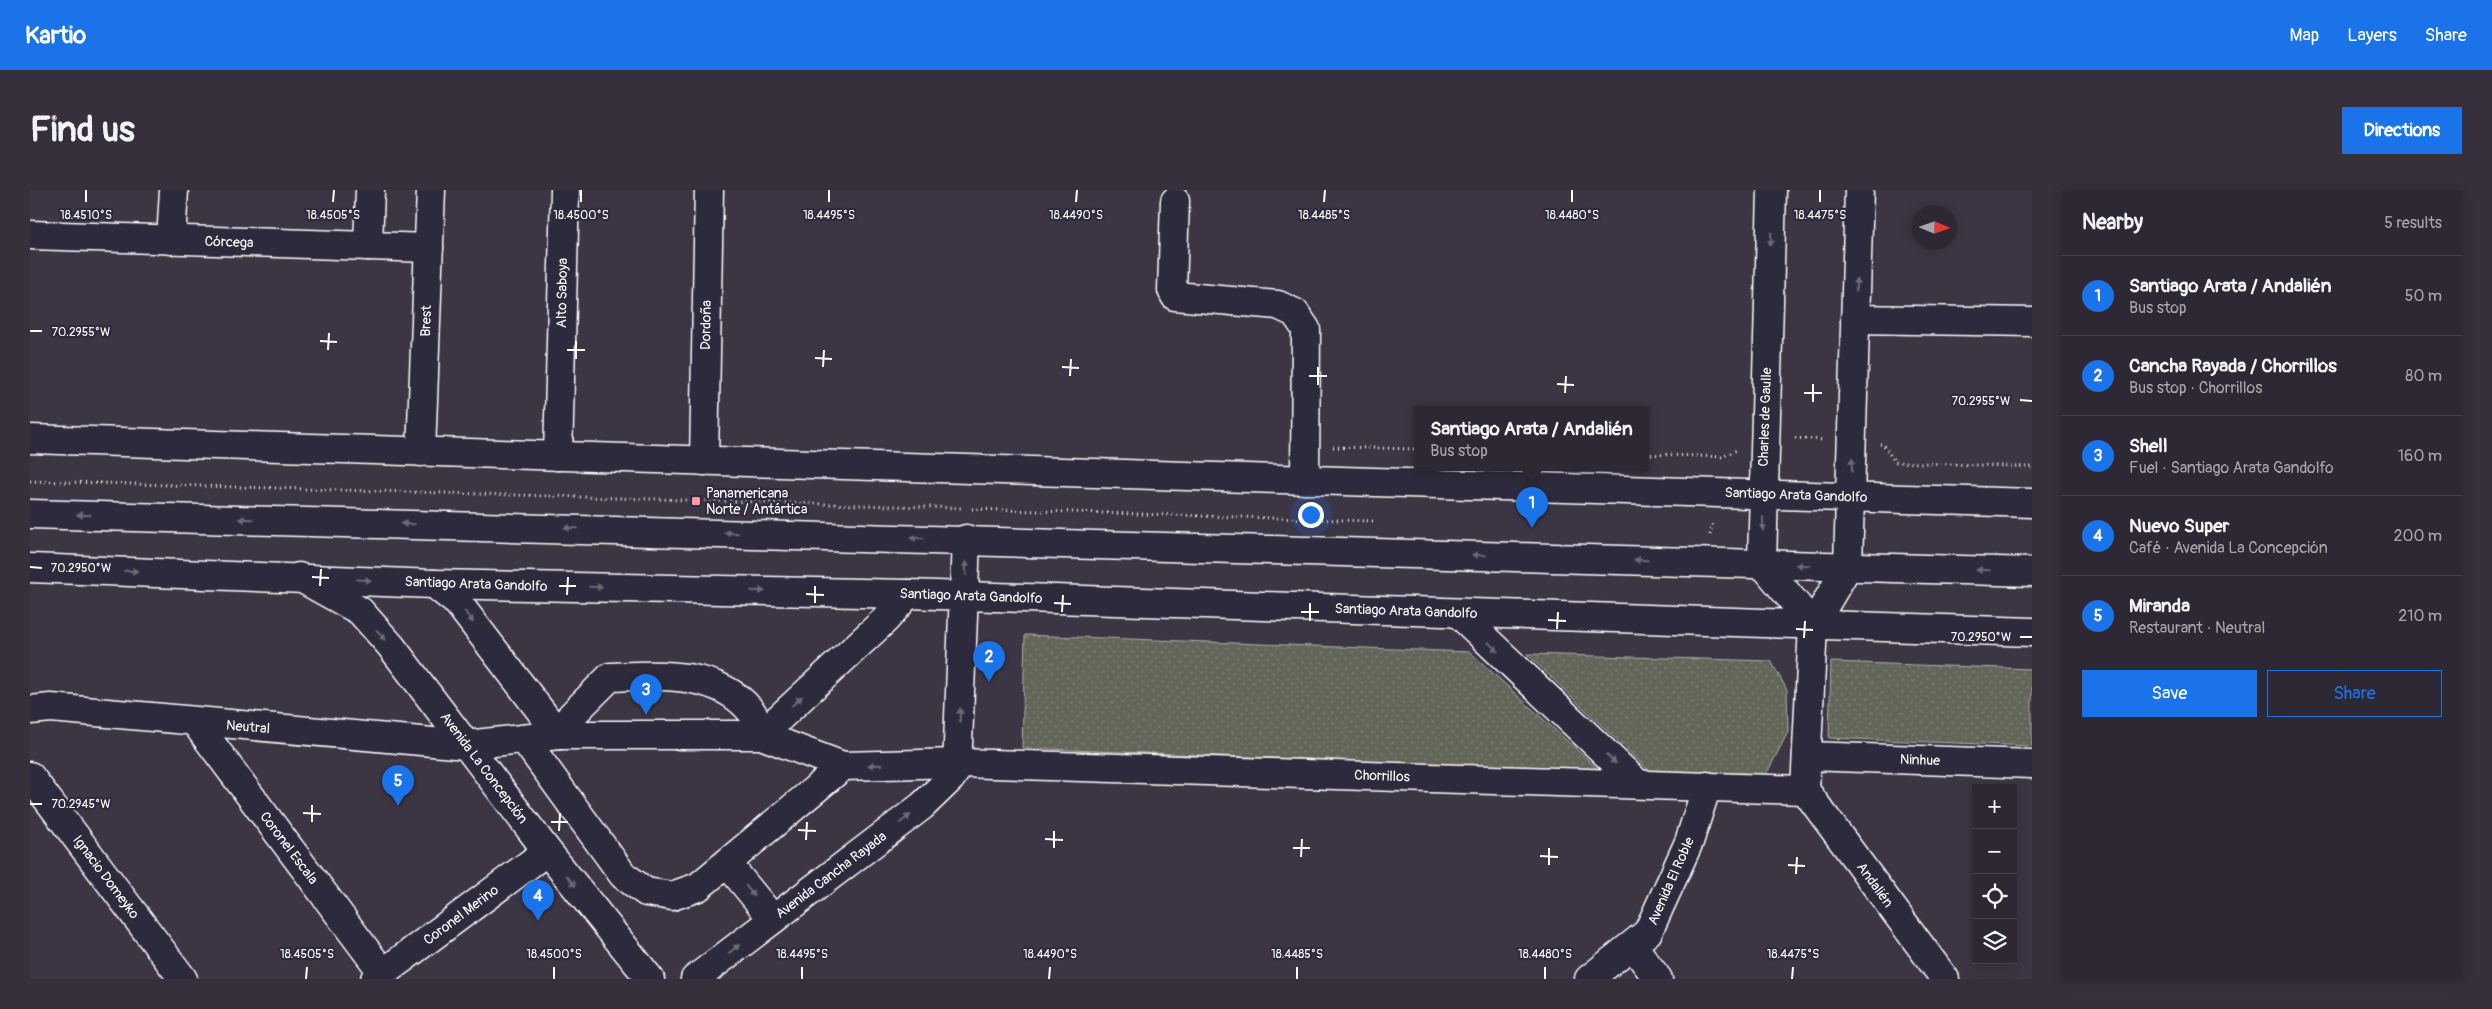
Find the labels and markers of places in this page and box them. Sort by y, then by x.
place label: Panamericana Norte / Antártica [706,485,807,518]
pin: 1 [1516,487,1548,528]
marker: Panamericana Norte / Antártica [690,495,702,507]
pin: 2 [973,641,1005,682]
pin: 3 [630,674,662,715]
pin: 5 [382,765,414,806]
pin: 4 [522,880,554,921]

